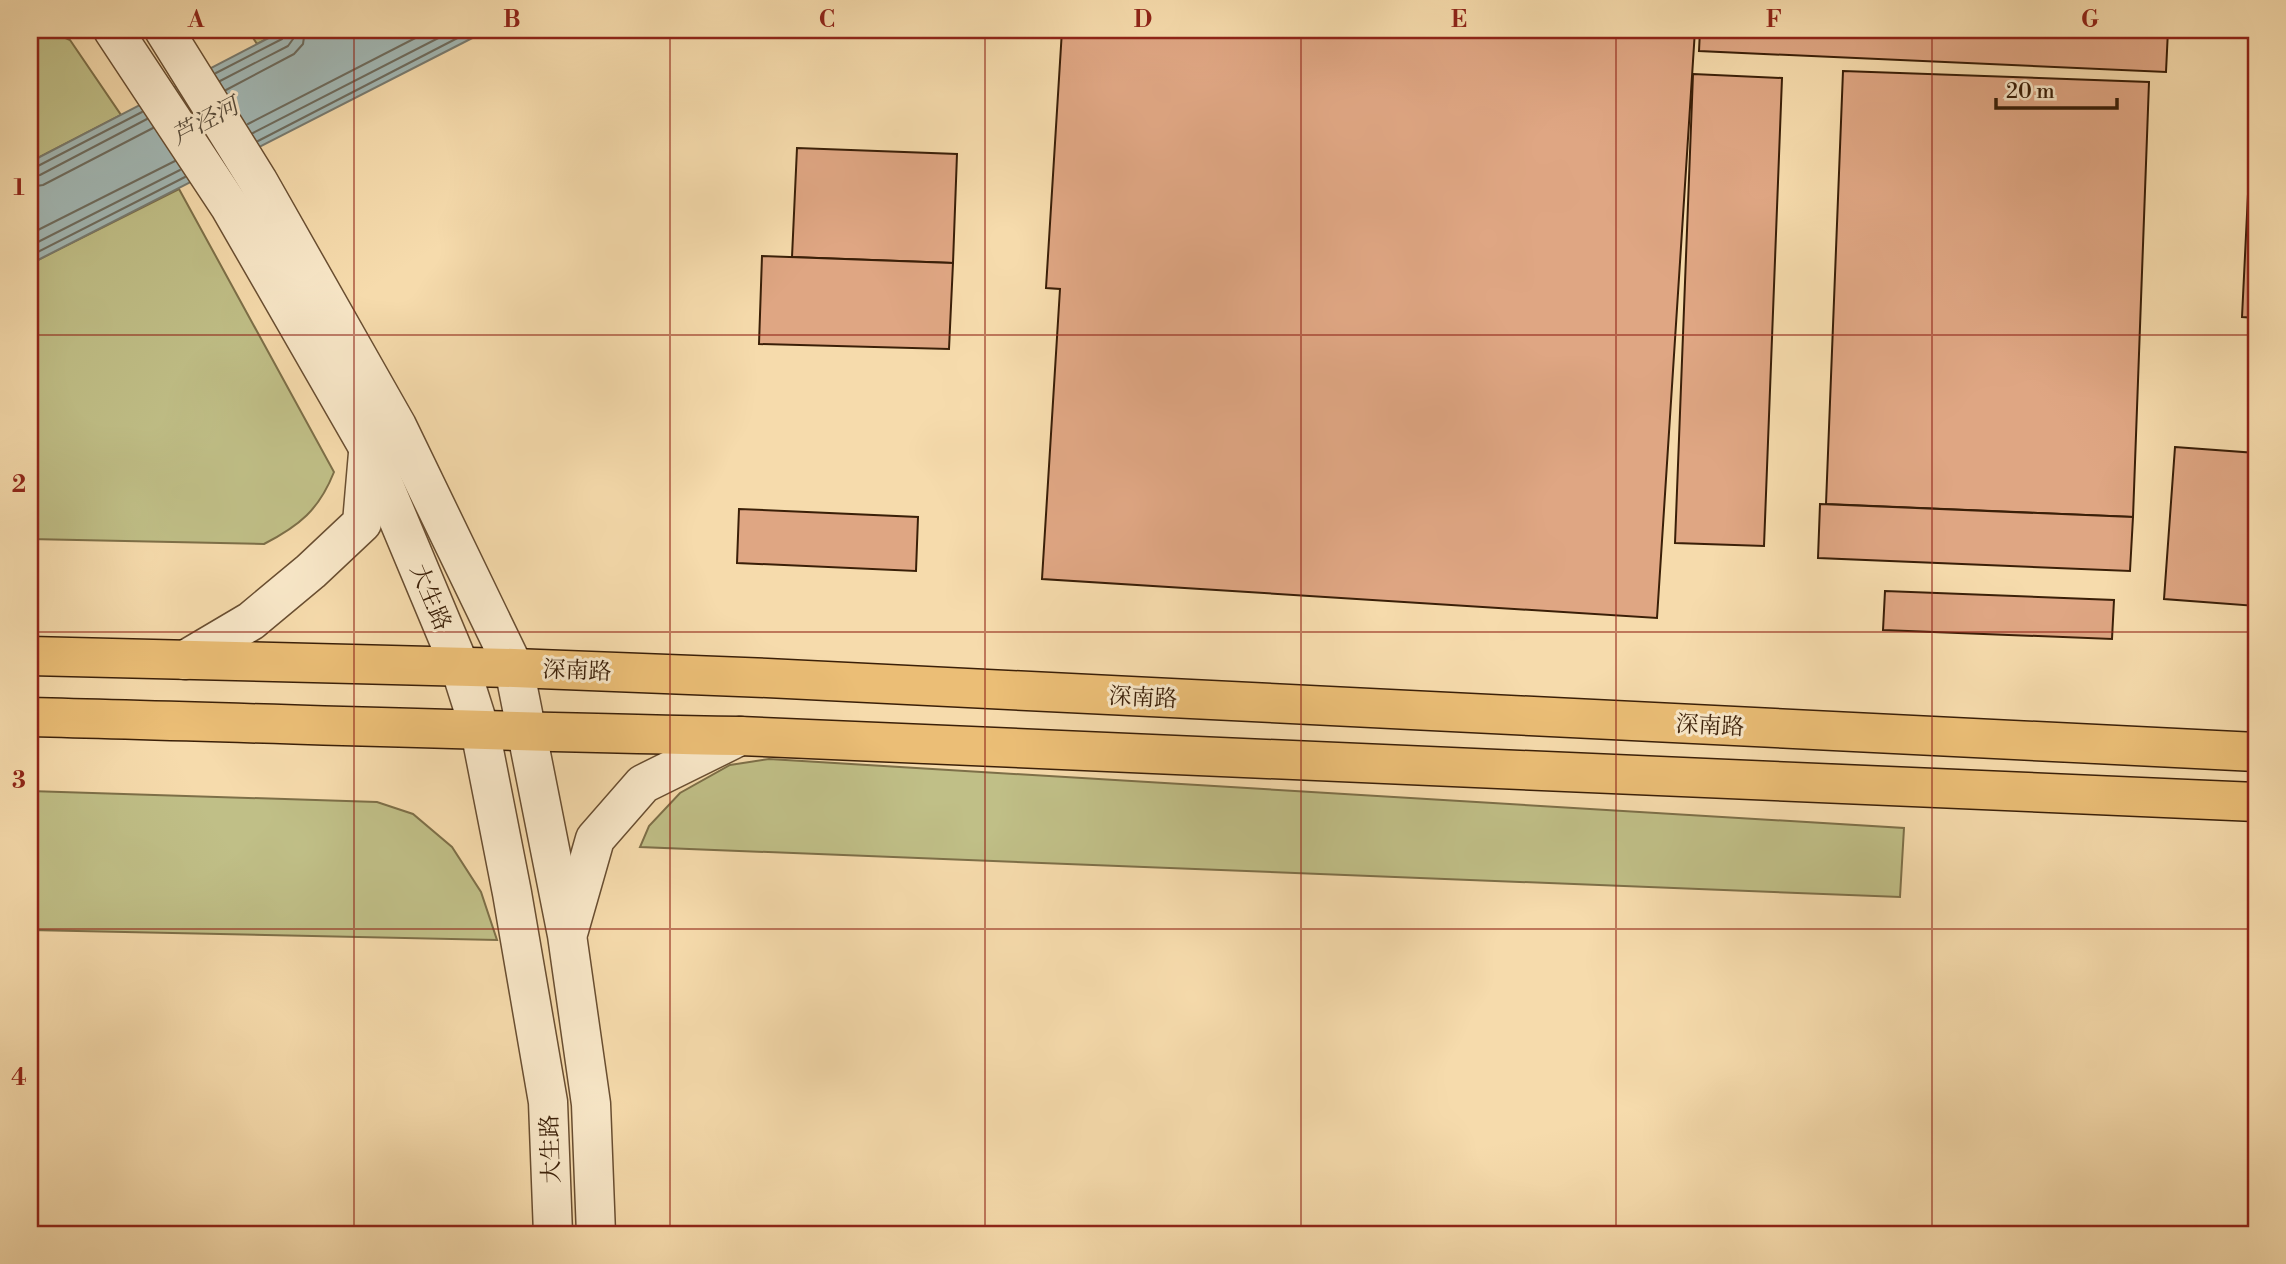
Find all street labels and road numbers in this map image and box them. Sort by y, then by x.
street label: 大生路 [404,560,456,635]
street label: 深南路 [542,656,612,686]
street label: 深南路 [1108,682,1178,714]
street label: 深南路 [1675,710,1745,742]
street label: 大生路 [536,1114,566,1184]

